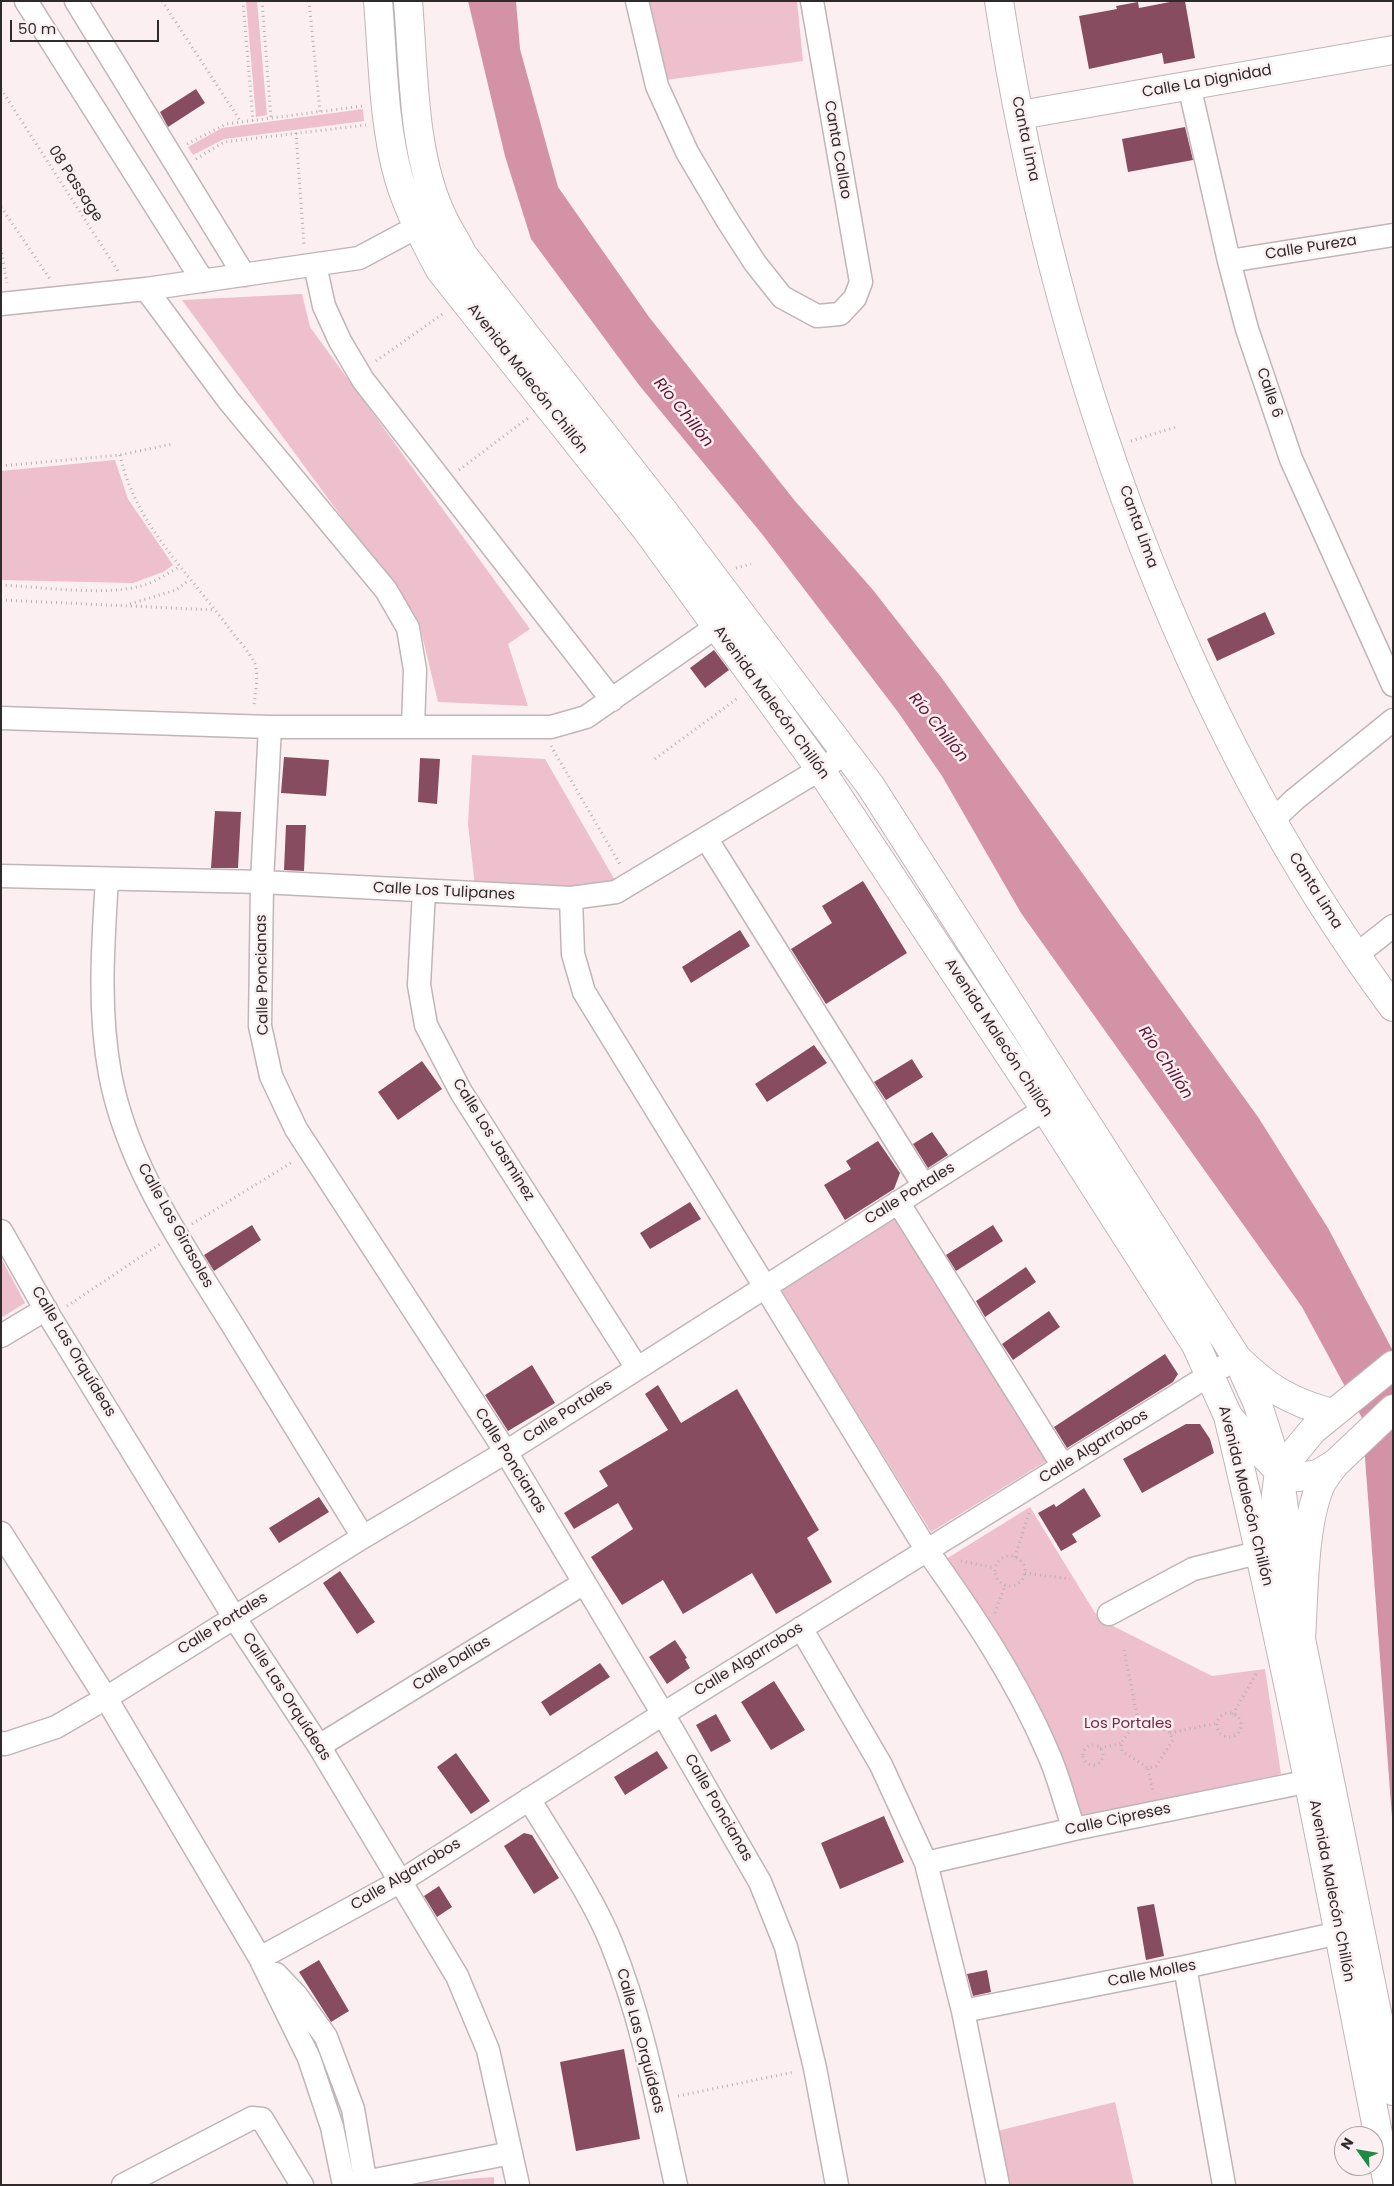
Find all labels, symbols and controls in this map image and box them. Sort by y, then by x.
scale bar [12,10,161,42]
text: 50 m [18,18,56,39]
street label: Calle La Dignidad [1141,62,1273,102]
street label: Canta Lima [1007,95,1043,183]
street label: Canta Callao [819,99,855,201]
street label: 08 Passage [44,143,106,225]
street label: Calle Pureza [1264,232,1358,264]
street label: Avenida Malecón Chillón [463,300,591,458]
street label: Calle 6 [1252,366,1286,420]
water label: Río Chillón [649,374,717,452]
street label: Canta Lima [1115,483,1161,571]
street label: Avenida Malecón Chillón [709,623,833,783]
water label: Río Chillón [904,689,972,767]
street label: Canta Lima [1284,849,1346,933]
street label: Calle Los Tulipanes [372,879,516,905]
street label: Calle Poncianas [253,914,273,1036]
street label: Avenida Malecón Chillón [940,955,1056,1121]
water label: Río Chillón [1134,1023,1196,1103]
street label: Calle Los Jasminez [448,1075,538,1205]
street label: Calle Portales [862,1159,958,1229]
street label: Calle Los Girasoles [133,1161,217,1291]
street label: Calle Las Orquídeas [27,1283,119,1421]
street label: Calle Portales [520,1376,616,1448]
street label: Avenida Malecón Chillón [1214,1404,1276,1588]
street label: Calle Poncianas [470,1405,550,1517]
street label: Calle Algarrobos [1036,1406,1152,1488]
street label: Calle Portales [175,1589,271,1659]
street label: Calle Algarrobos [691,1619,807,1701]
street label: Calle Las Orquídeas [238,1630,334,1764]
street label: Calle Dalias [410,1633,494,1695]
park label: Los Portales [1084,1715,1172,1733]
street label: Calle Poncianas [680,1751,756,1865]
street label: Avenida Malecón Chillón [1304,1798,1358,1984]
street label: Calle Cipreses [1063,1800,1173,1840]
street label: Calle Algarrobos [348,1835,464,1915]
street label: Calle Molles [1106,1957,1198,1991]
street label: Calle Las Orquídeas [612,1967,668,2115]
north arrow [1334,2126,1384,2176]
text: N [1336,2134,1358,2153]

